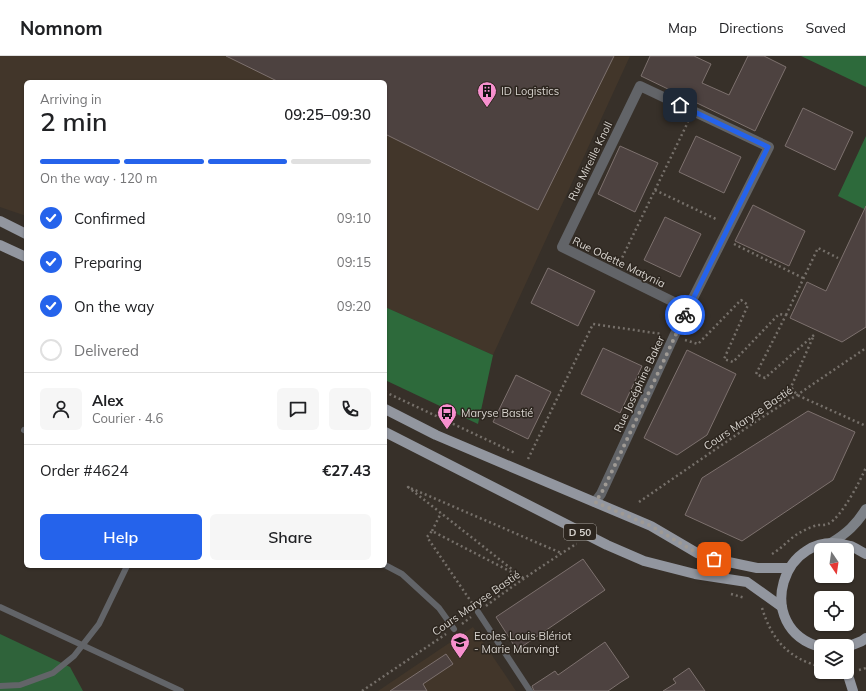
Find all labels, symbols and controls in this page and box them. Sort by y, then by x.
text: Nomnom [20,16,102,40]
text: Map [668,19,697,37]
text: Directions [719,19,784,37]
text: Saved [806,19,846,37]
building icon: ID Logistics [476,80,498,108]
place label: ID Logistics [501,84,559,98]
pin [663,88,697,122]
text: Arriving in [40,91,102,107]
icon: home [669,94,691,116]
text: 2 min [40,105,108,138]
text: 09:25–09:30 [284,105,371,124]
street label: Rue Mireille Knoll [565,119,615,203]
text: On the way · 120 m [40,170,157,186]
icon: check [40,207,62,229]
text: Confirmed [74,209,145,228]
text: 09:10 [337,210,371,226]
street label: Rue Odette Matynia [570,233,668,291]
icon: check [40,251,62,273]
text: Preparing [74,253,142,272]
text: 09:15 [337,254,371,270]
icon: check [40,295,62,317]
courier [665,295,705,335]
text: On the way [74,297,154,316]
text: 09:20 [337,298,371,314]
icon: bike [674,304,696,326]
street label: Rue Joséphine Baker [611,334,667,434]
text: Delivered [74,341,139,360]
street label: Cours Maryse Bastié [701,383,795,453]
button: person [40,388,82,430]
button: chat [277,388,319,430]
button: phone [329,388,371,430]
text: Alex [92,391,124,410]
bus stop icon: Maryse Bastié [436,402,458,430]
place label: Maryse Bastié [461,406,533,420]
text: Courier · 4.6 [92,410,163,426]
text: Order #4624 [40,461,128,480]
text: €27.43 [322,461,371,480]
button: Help [40,514,202,560]
button: Share [210,514,371,560]
road number: D 50 [564,524,596,540]
pin [697,542,731,576]
north arrow [814,543,854,583]
map controls [814,543,854,679]
icon: bag [703,548,725,570]
street label: Cours Maryse Bastié [429,567,523,639]
button: locate [814,591,854,631]
place label: Ecoles Louis Blériot - Marie Marvingt [474,629,571,656]
school or university icon: Ecoles Louis Blériot - Marie Marvingt [449,631,471,659]
button: layers [814,639,854,679]

